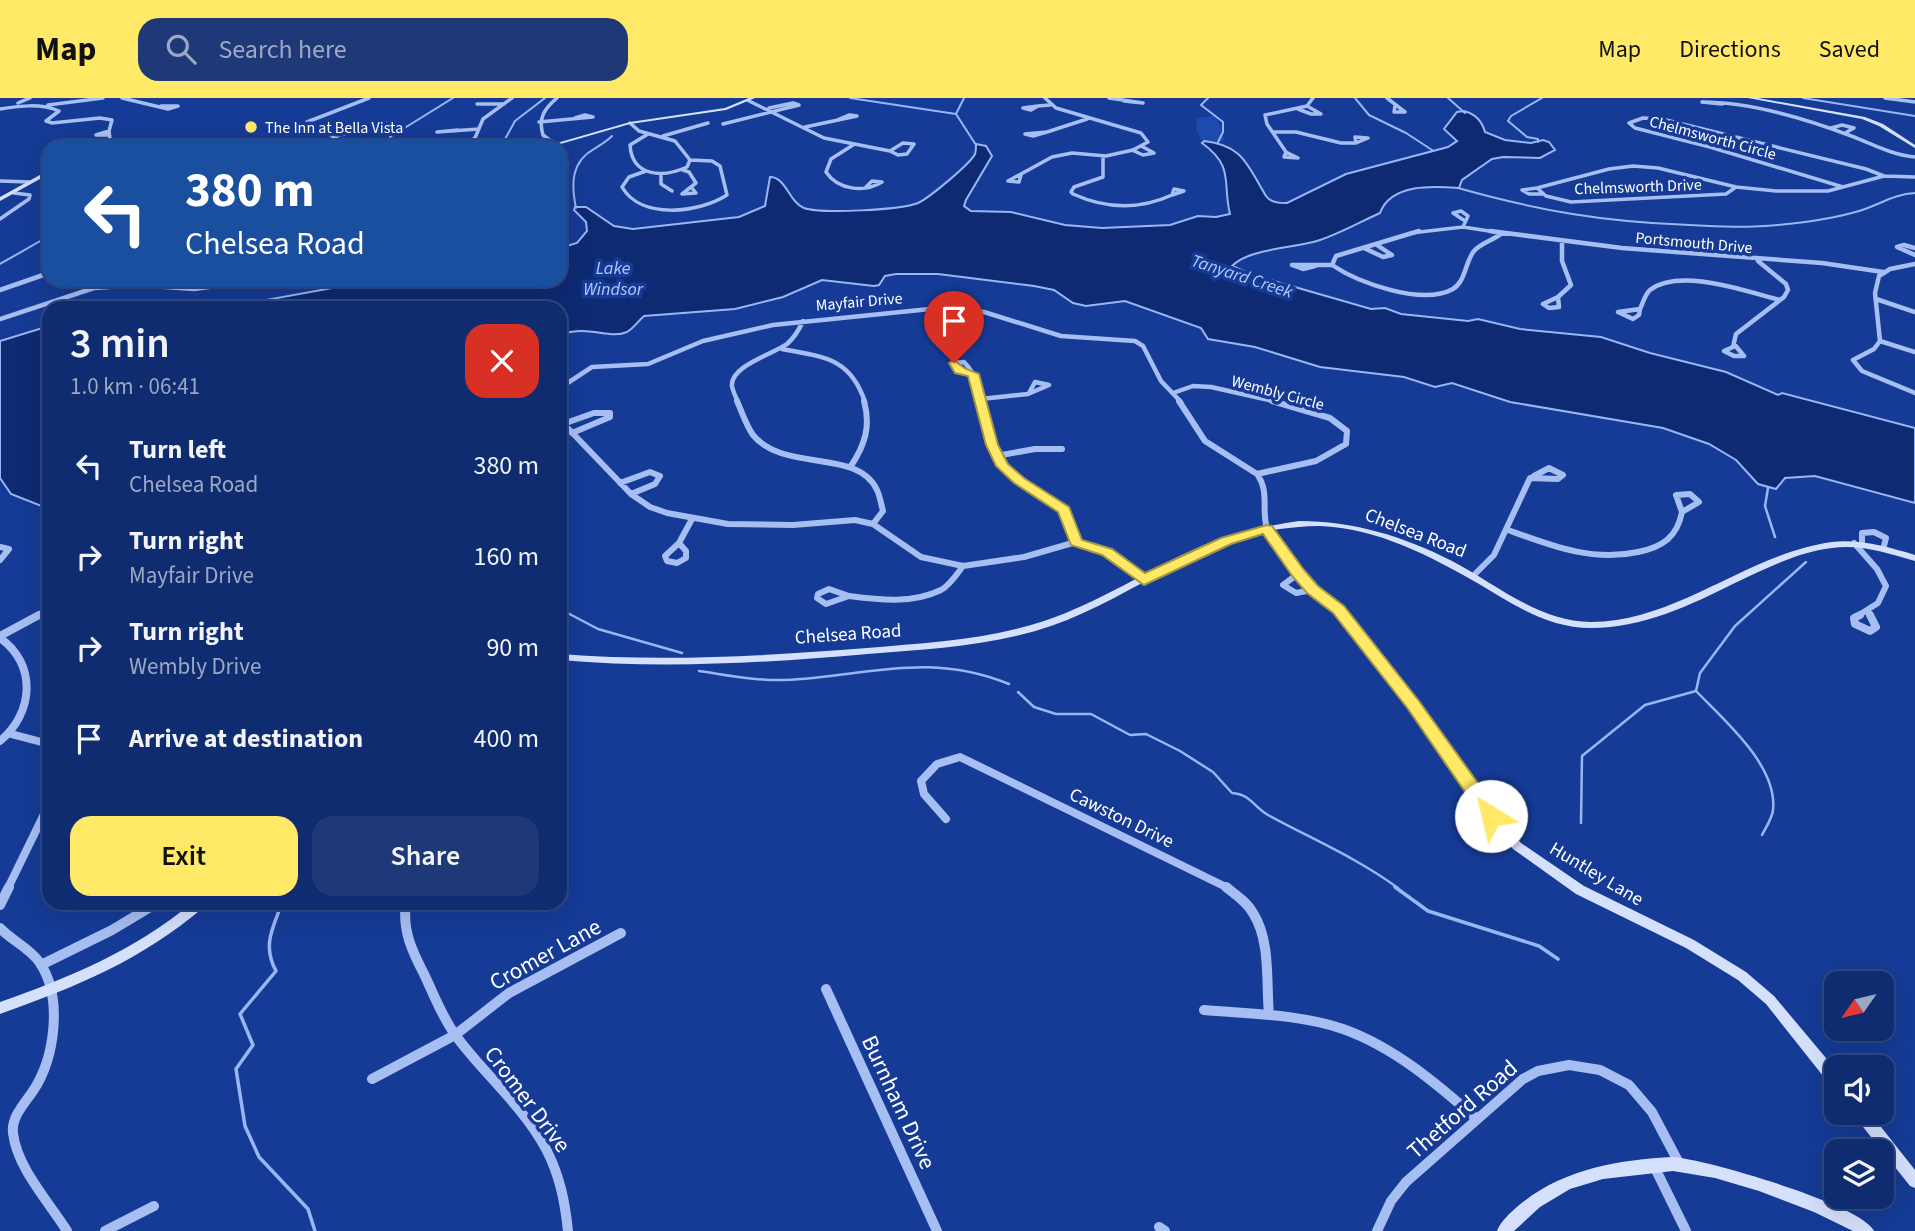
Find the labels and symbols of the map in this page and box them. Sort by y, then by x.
street label: Chelmsworth Circle [1647,110,1779,166]
place label: The Inn at Bella Vista [265,117,403,139]
marker: The Inn at Bella Vista [243,119,259,135]
street label: Chelmsworth Drive [1574,174,1702,200]
street label: Portsmouth Drive [1634,227,1753,259]
water label: Tanyard Creek [1188,248,1296,305]
water label: Lake Windsor [583,256,644,302]
street label: Mayfair Drive [815,287,903,317]
pin [924,291,984,363]
street label: Wembly Circle [1229,370,1327,416]
street label: Chelsea Road [1361,502,1470,565]
street label: Chelsea Road [794,617,902,652]
position arrow [1454,779,1528,853]
street label: Cawston Drive [1064,781,1178,855]
street label: Huntley Lane [1544,836,1648,913]
street label: Cromer Lane [483,910,607,999]
north arrow [1824,971,1894,1041]
street label: Burnham Drive [853,1030,944,1175]
street label: Cromer Drive [476,1039,579,1160]
street label: Thetford Road [1400,1052,1525,1167]

